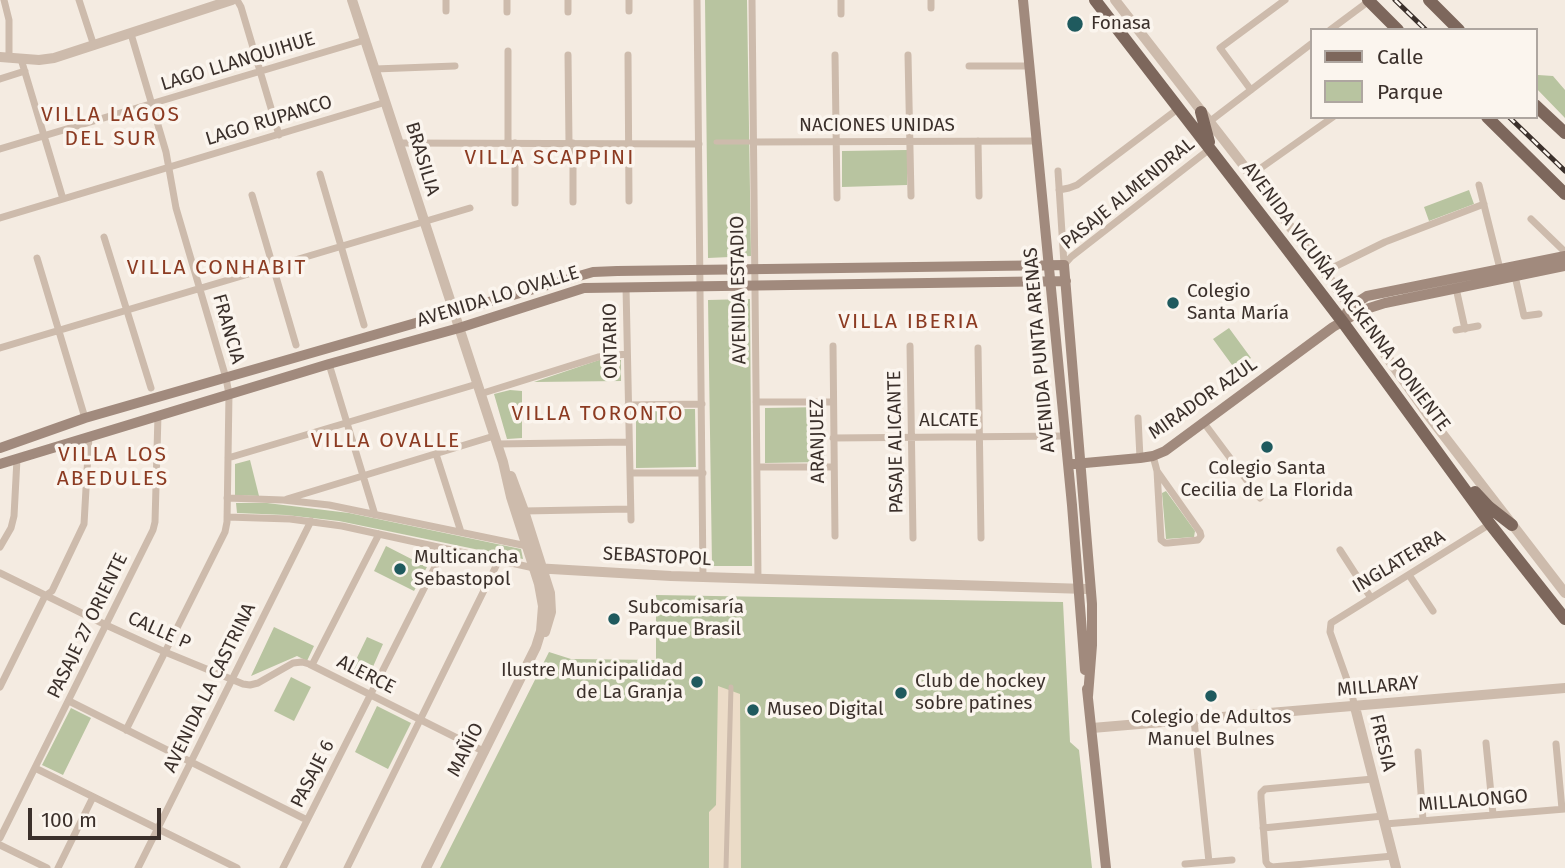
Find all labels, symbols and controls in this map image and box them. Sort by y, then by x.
place label: Fonasa [1091,13,1151,35]
marker: Fonasa [1065,14,1085,34]
street label: LAGO LLANQUIHUE [158,28,318,96]
legend [1310,28,1537,119]
text: Calle [1377,44,1423,70]
text: Parque [1377,79,1443,105]
street label: LAGO RUPANCO [203,91,335,151]
district label: VILLA LAGOS DEL SUR [42,102,180,152]
street label: NACIONES UNIDAS [799,115,955,137]
street label: BRASILIA [400,119,444,199]
street label: PASAJE ALMENDRAL [1057,133,1199,255]
district label: VILLA SCAPPINI [466,145,634,171]
street label: AVENIDA VICUÑA MACKENNA PONIENTE [1237,158,1455,436]
street label: AVENIDA ESTADIO [726,216,752,364]
street label: AVENIDA PUNTA ARENAS [1020,246,1060,454]
district label: VILLA CONHABIT [128,255,306,281]
street label: AVENIDA LO OVALLE [414,262,582,332]
place label: Colegio Santa María [1187,281,1289,325]
street label: FRANCIA [207,291,249,367]
marker: Colegio Santa María [1165,295,1181,311]
street label: ONTARIO [599,303,623,379]
district label: VILLA IBERIA [840,309,978,335]
street label: MIRADOR AZUL [1144,353,1262,445]
street label: PASAJE ALICANTE [883,370,909,514]
street label: ARANJUEZ [806,399,830,483]
district label: VILLA TORONTO [513,401,683,427]
street label: ALCATE [919,410,979,432]
district label: VILLA OVALLE [312,428,460,454]
marker: Colegio Santa Cecilia de La Florida [1259,439,1275,455]
district label: VILLA LOS ABEDULES [58,442,168,492]
place label: Colegio Santa Cecilia de La Florida [1181,458,1353,502]
street label: INGLATERRA [1349,525,1449,599]
street label: SEBASTOPOL [602,543,712,571]
place label: Multicancha Sebastopol [414,547,519,591]
street label: PASAJE 27 ORIENTE [43,550,133,702]
marker: Multicancha Sebastopol [392,561,408,577]
place label: Subcomisaría Parque Brasil [628,597,744,641]
street label: AVENIDA LA CASTRINA [159,600,261,776]
street label: CALLE P [124,607,194,655]
marker: Subcomisaría Parque Brasil [606,611,622,627]
street label: ALERCE [333,651,399,699]
place label: Ilustre Municipalidad de La Granja [501,660,683,704]
place label: Club de hockey sobre patines [915,671,1046,715]
street label: MILLARAY [1336,672,1420,702]
marker: Ilustre Municipalidad de La Granja [689,674,705,690]
marker: Club de hockey sobre patines [893,685,909,701]
marker: Colegio de Adultos Manuel Bulnes [1203,688,1219,704]
place label: Museo Digital [767,699,883,721]
marker: Museo Digital [745,702,761,718]
place label: Colegio de Adultos Manuel Bulnes [1131,707,1291,751]
street label: FRESIA [1364,712,1400,774]
street label: MAÑÍO [443,719,489,781]
street label: PASAJE 6 [286,736,340,812]
street label: MILLALONGO [1417,785,1529,817]
scale bar [32,794,164,838]
text: 100 m [41,807,97,833]

